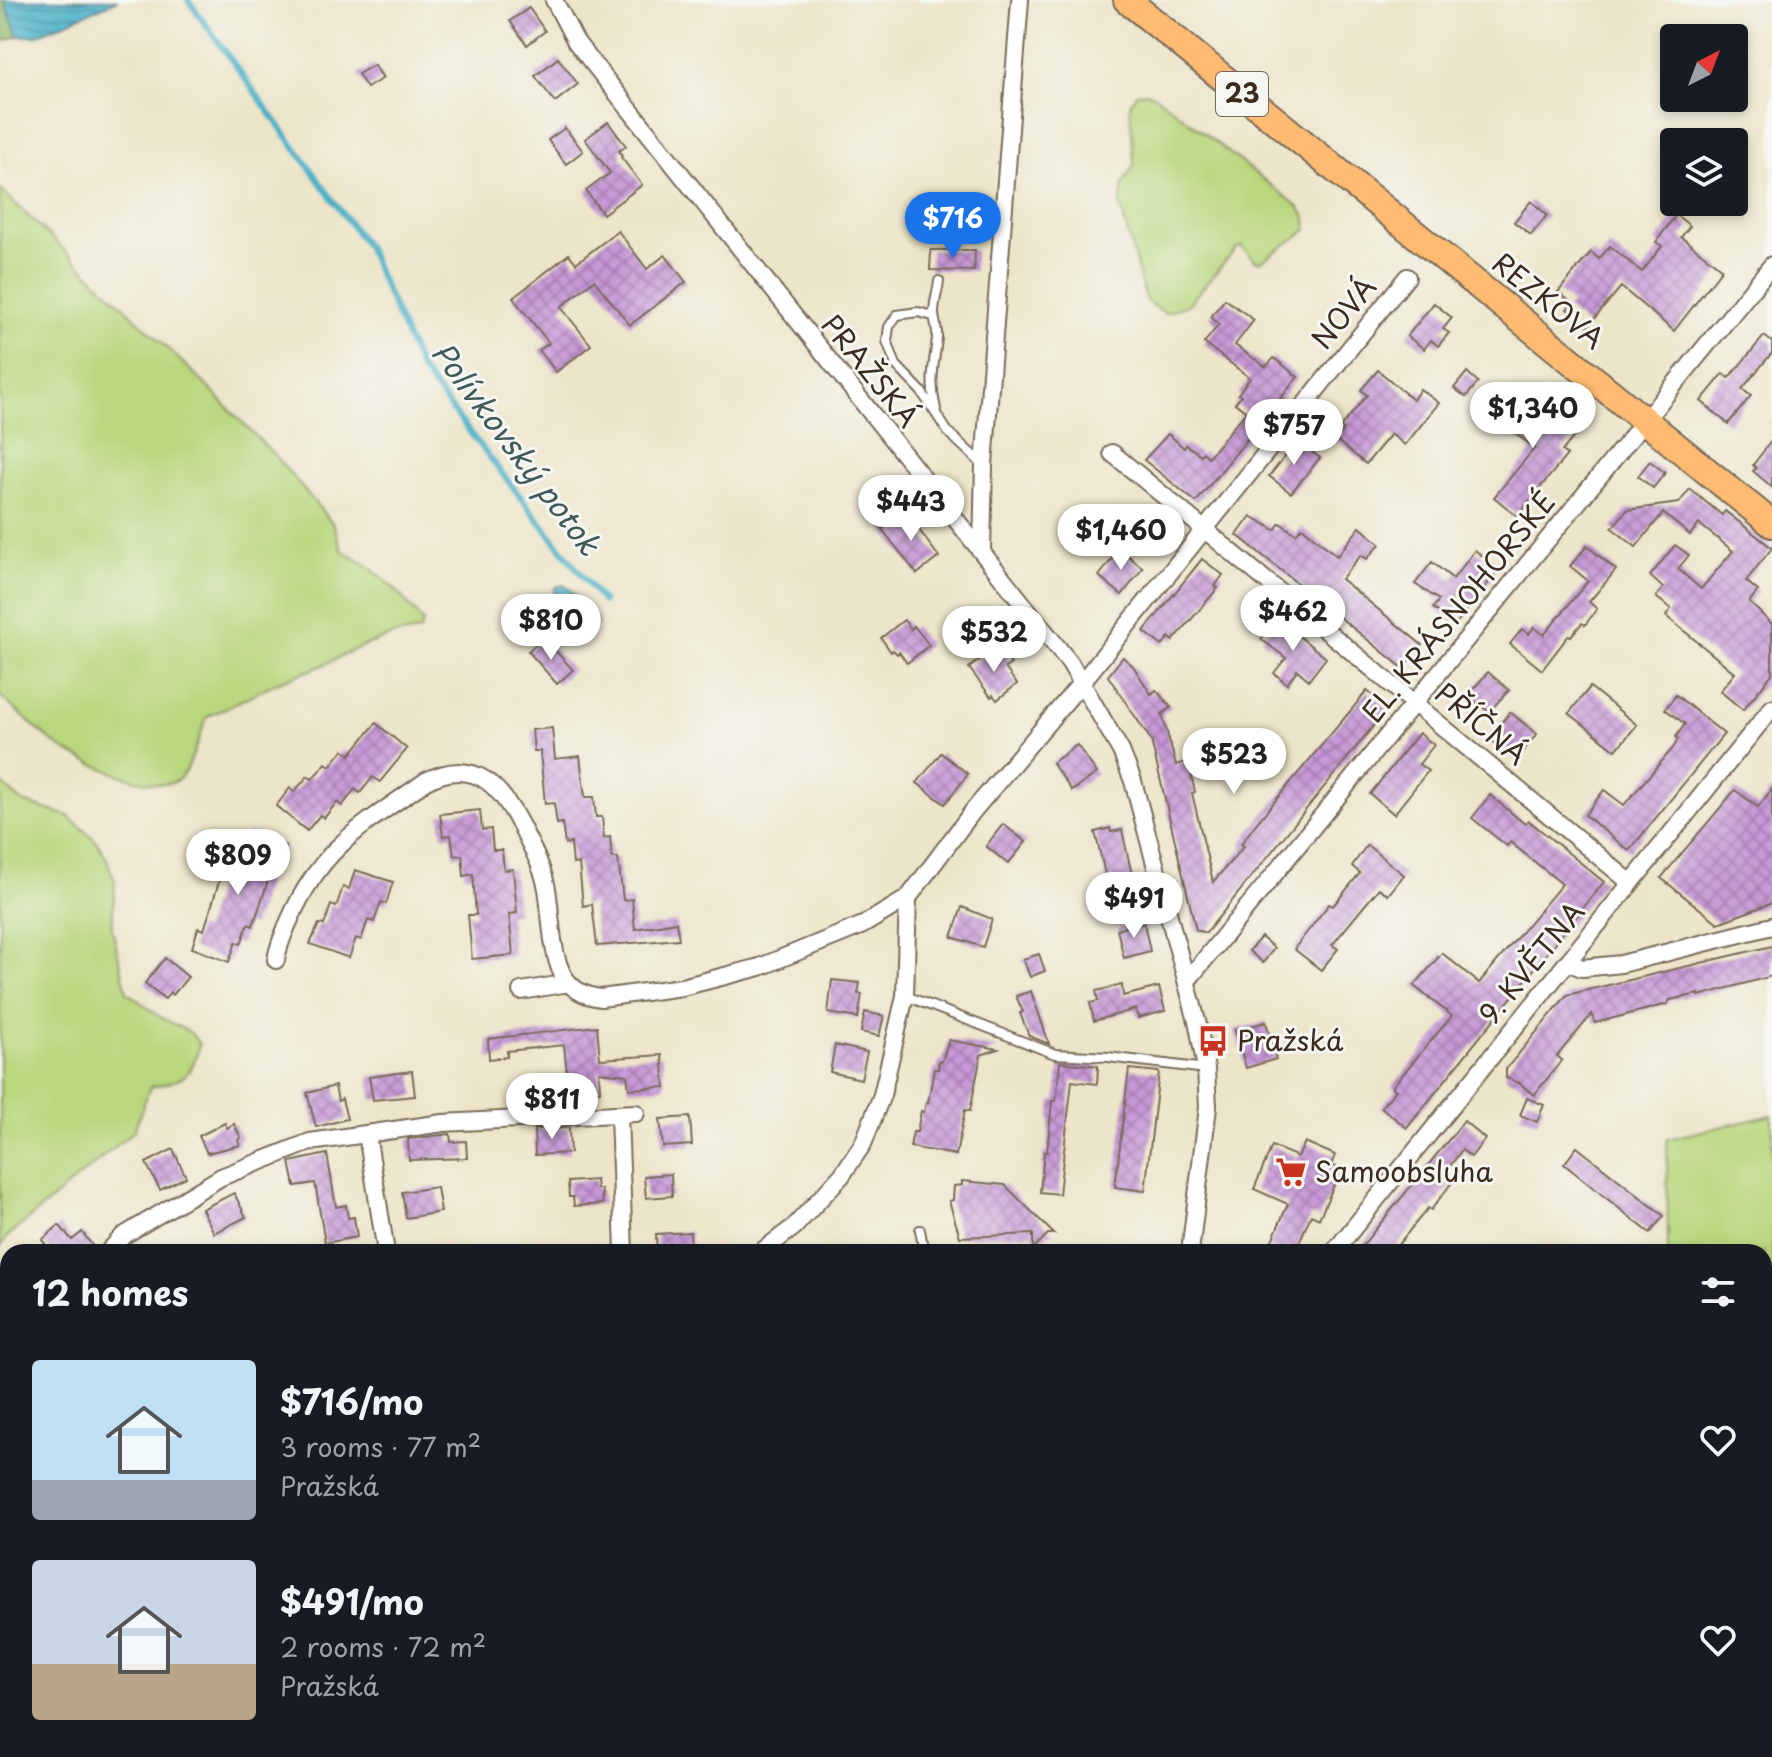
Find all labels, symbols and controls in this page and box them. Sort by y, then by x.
north arrow [1660,24,1748,112]
map controls [1660,24,1748,216]
road number: 23 [1216,72,1268,116]
button: layers [1660,128,1748,216]
pin: $716 [906,192,1000,260]
text: $716 [923,198,983,237]
street label: REZKOVA [1483,241,1614,359]
street label: NOVÁ [1300,266,1386,358]
street label: PRAŽSKÁ [812,304,930,436]
water label: Polívkovský potok [422,331,613,564]
pin: $1,340 [1468,382,1598,450]
text: $1,340 [1488,388,1578,427]
pin: $757 [1247,399,1341,467]
text: $757 [1263,405,1325,444]
pin: $443 [864,475,958,543]
text: $443 [876,481,946,520]
street label: EL. KRÁSNOHORSKÉ [1351,481,1565,731]
pin: $1,460 [1056,504,1186,572]
text: $1,460 [1075,510,1167,549]
pin: $462 [1246,585,1340,653]
text: $462 [1258,591,1328,630]
pin: $810 [504,594,598,662]
text: $810 [519,600,583,639]
pin: $532 [947,606,1041,674]
text: $532 [960,612,1028,651]
street label: PŘÍČNÁ [1426,671,1538,774]
pin: $523 [1187,728,1281,796]
text: $523 [1200,734,1268,773]
pin: $809 [191,829,285,897]
text: $809 [204,835,272,874]
pin: $491 [1087,872,1181,940]
text: $491 [1104,878,1164,917]
street label: 9. KVĚTNA [1468,891,1594,1033]
place label: Pražská [1237,1018,1344,1061]
bus stop icon: Pražská [1196,1024,1230,1058]
pin: $811 [505,1073,599,1141]
text: $811 [524,1079,580,1118]
place label: Samoobsluha [1315,1149,1493,1192]
supermarket icon: Samoobsluha [1274,1155,1308,1189]
text: 12 homes [32,1266,188,1318]
icon: filters [1696,1270,1740,1314]
text: $716/mo [280,1375,423,1427]
icon: home [96,1392,192,1488]
icon: heart [1696,1418,1740,1462]
text: 3 rooms · 77 m² [280,1427,481,1466]
text: Pražská [280,1466,379,1505]
text: $491/mo [280,1575,424,1627]
icon: home [96,1592,192,1688]
icon: heart [1696,1618,1740,1662]
text: 2 rooms · 72 m² [280,1627,486,1666]
text: Pražská [280,1666,379,1705]

